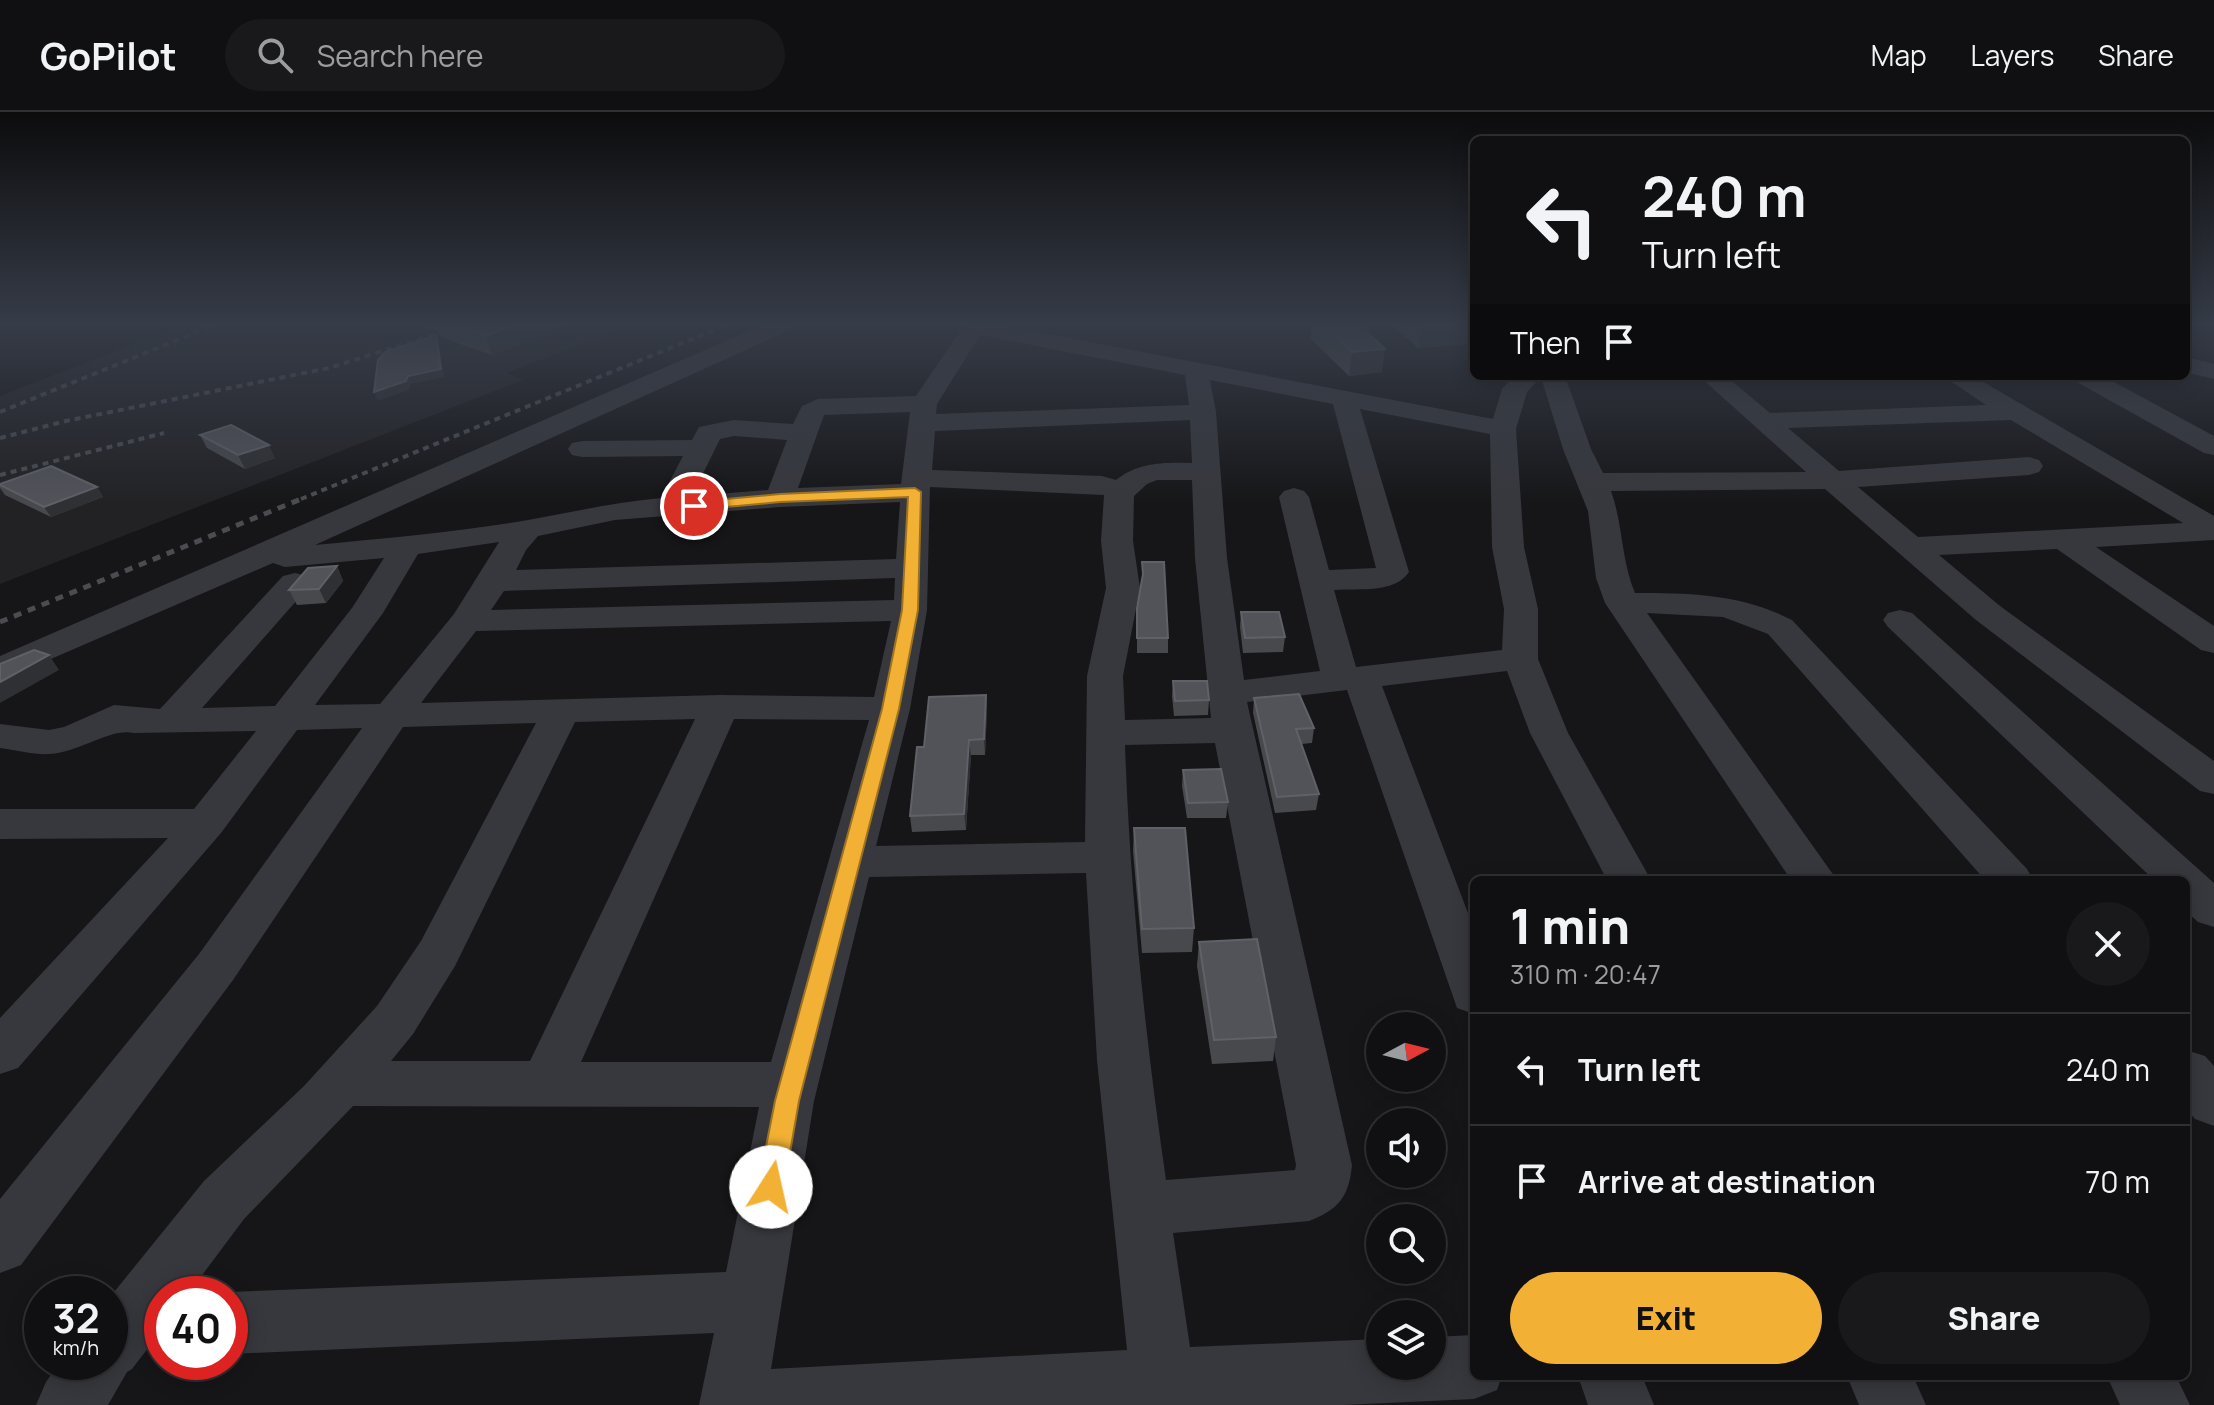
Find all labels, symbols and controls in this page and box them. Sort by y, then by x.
search box [225,19,785,91]
text: GoPilot [40,29,177,81]
icon: search [253,33,297,77]
text: Search here [317,35,484,76]
text: Map [1871,36,1927,74]
text: Layers [1971,36,2054,74]
text: Share [2098,36,2174,74]
text: 240 m [1642,157,1807,234]
icon: left [1510,168,1614,272]
text: Turn left [1642,230,1781,279]
icon: arrive [1597,320,1641,364]
text: Then [1510,322,1581,363]
pin [660,472,728,540]
icon: arrive [672,484,716,528]
text: 1 min [1510,893,1630,958]
button: close [2066,902,2150,986]
text: 310 m · 20:47 [1510,956,1661,992]
north arrow [1366,1012,1446,1092]
map controls [1366,1012,1446,1380]
icon: left [1510,1047,1554,1091]
text: Turn left [1578,1049,1701,1090]
text: 240 m [2066,1049,2150,1090]
button: sound [1366,1108,1446,1188]
position arrow [729,1145,813,1229]
icon: arrive [1510,1159,1554,1203]
text: Arrive at destination [1578,1161,1876,1202]
text: 70 m [2085,1161,2150,1202]
button: search [1366,1204,1446,1284]
button: Exit [1510,1272,1822,1364]
button: Share [1838,1272,2150,1364]
speed limit sign: 40 [144,1276,248,1380]
text: 32 [52,1290,100,1345]
button: layers [1366,1300,1446,1380]
text: km/h [53,1334,99,1361]

